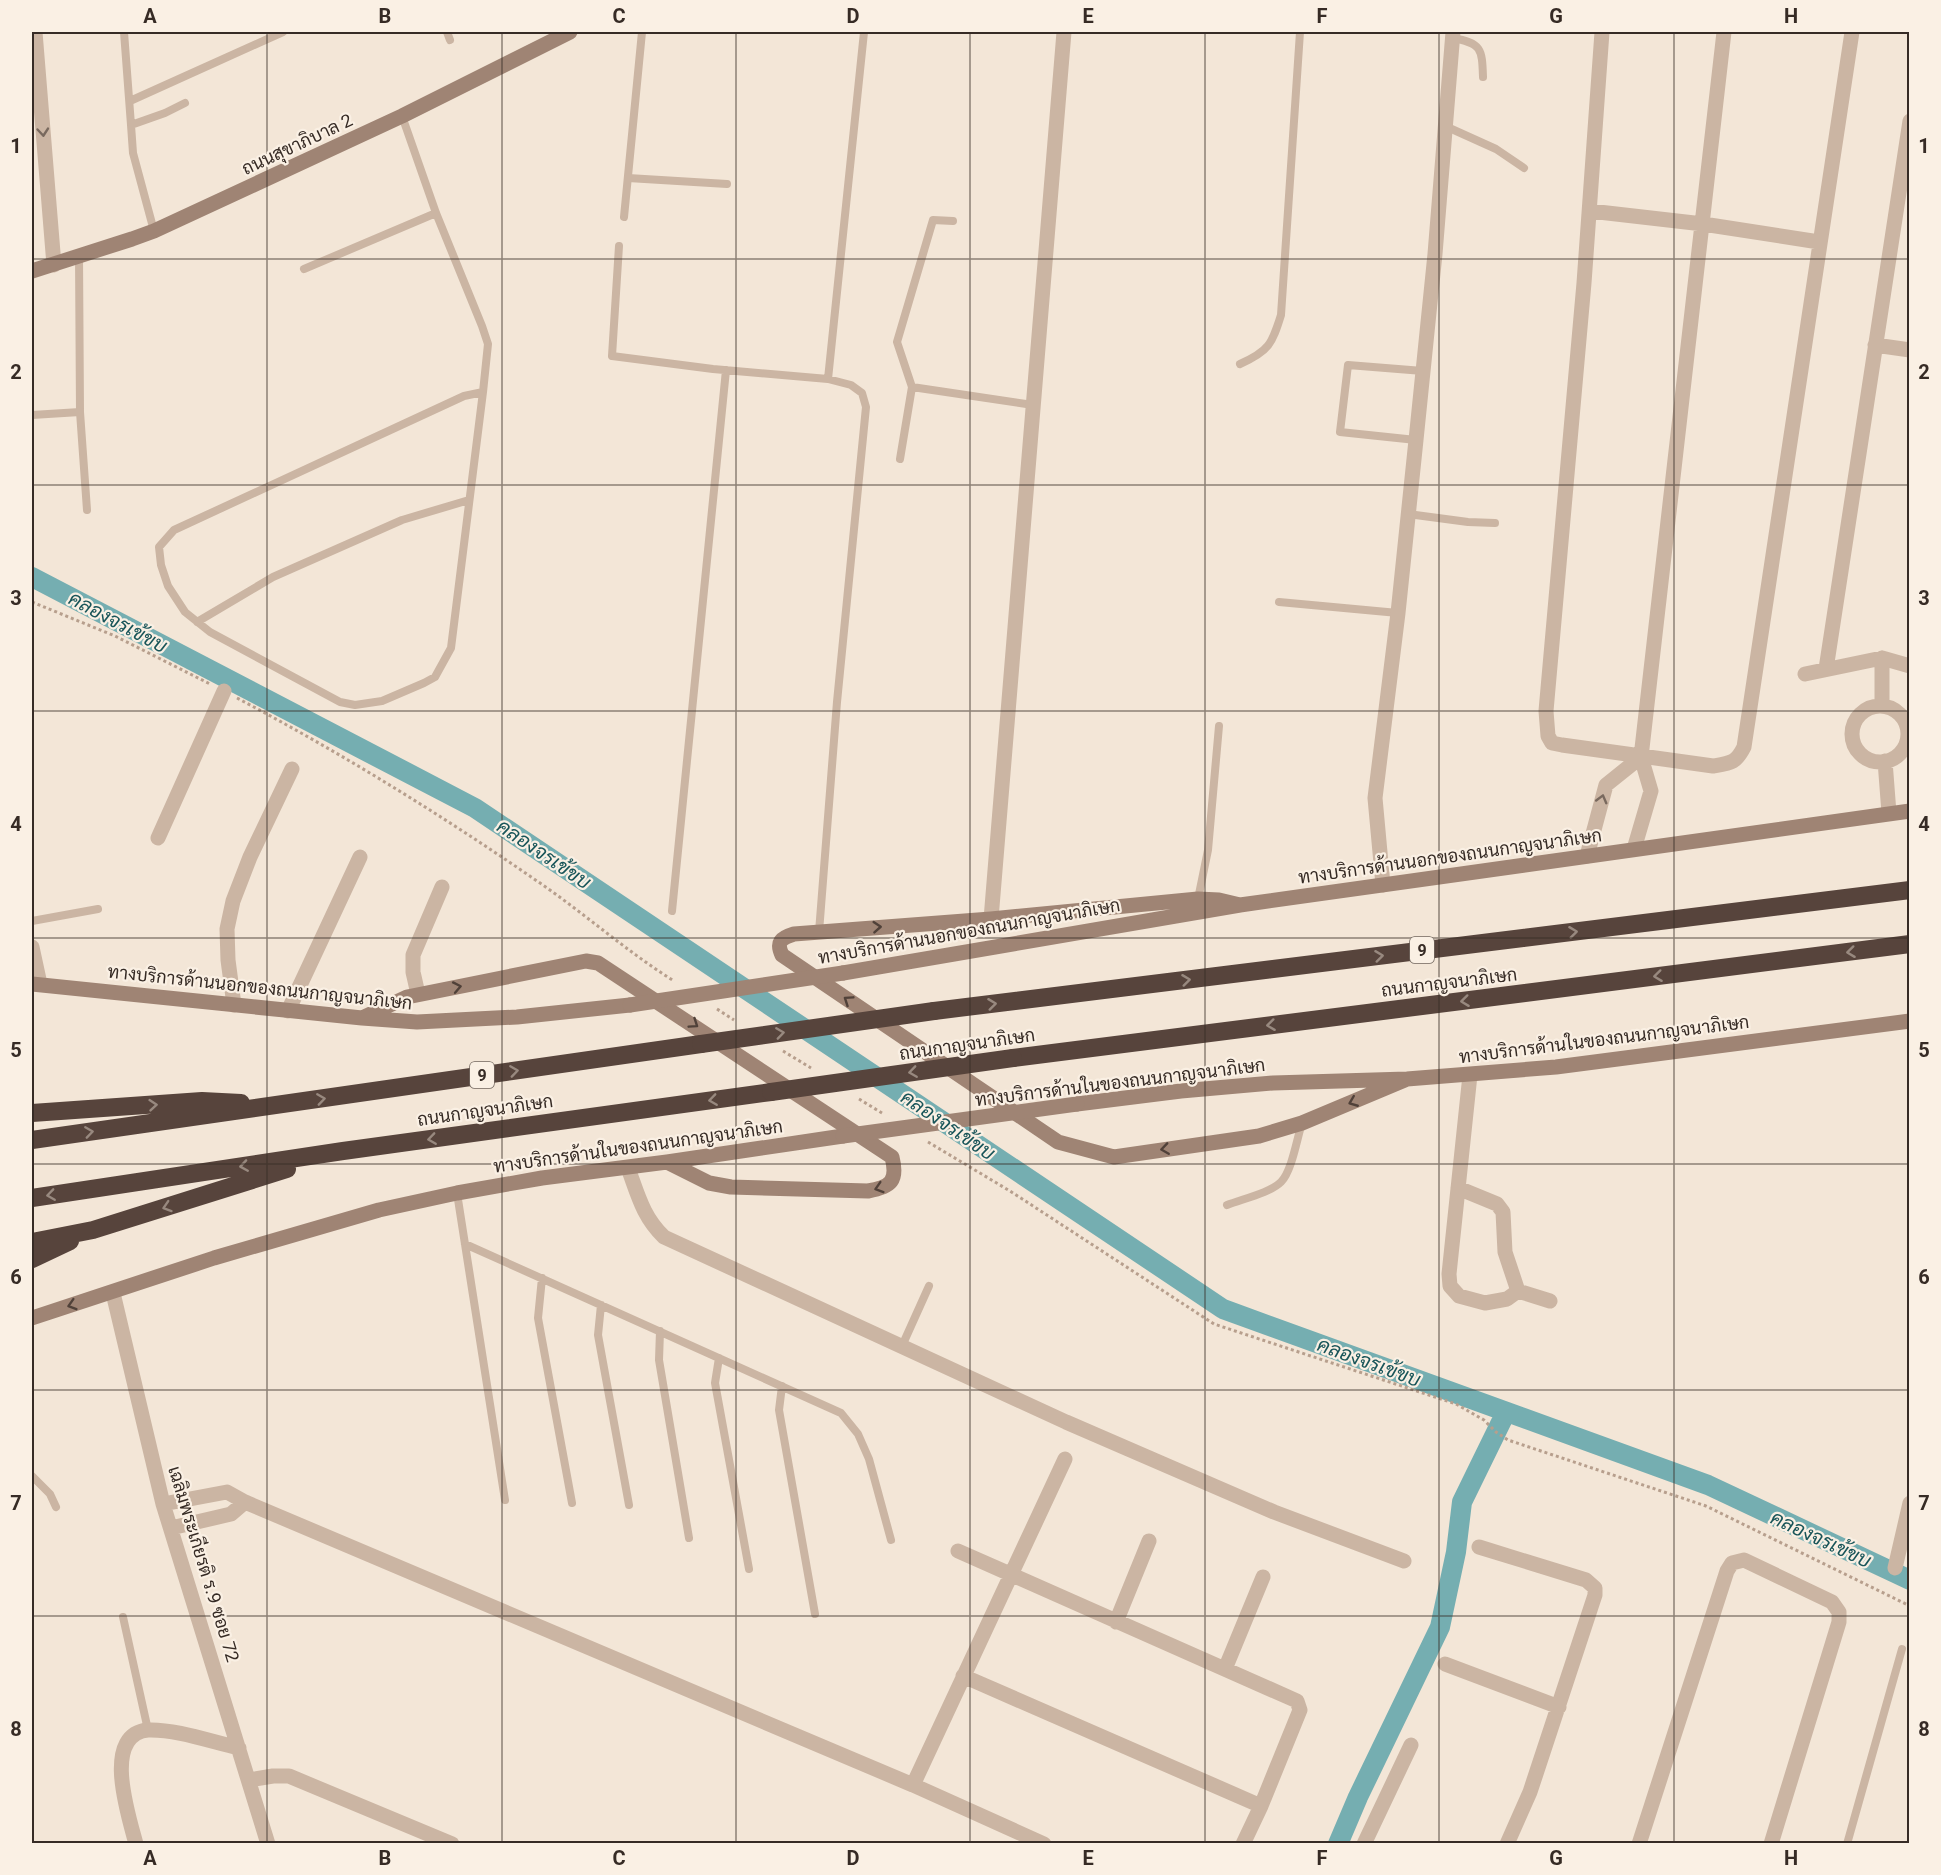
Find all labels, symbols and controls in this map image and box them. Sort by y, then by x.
text: A [143,4,157,28]
text: B [379,4,391,28]
text: C [612,4,626,28]
text: D [847,4,860,28]
text: E [1082,4,1094,28]
text: F [1317,4,1328,28]
text: G [1549,4,1563,28]
text: H [1784,4,1798,28]
street label: ถนนสุขาภิบาล 2 [238,109,357,181]
one-way arrow [36,127,49,136]
text: 1 [10,134,22,158]
text: 1 [1918,134,1930,158]
text: 2 [10,360,22,384]
text: 2 [1918,360,1930,384]
water label: คลองจรเข้ขบ [65,585,172,658]
text: 3 [10,586,22,610]
text: 3 [1918,586,1930,610]
one-way arrow [1594,795,1607,805]
text: 4 [10,812,22,836]
text: 4 [1918,812,1930,836]
water label: คลองจรเข้ขบ [492,813,596,894]
street label: ทางบริการด้านนอกของถนนกาญจนาภิเษก [1297,823,1603,889]
street label: ทางบริการด้านนอกของถนนกาญจนาภิเษก [816,893,1122,969]
one-way arrow [872,921,881,934]
one-way arrow [1568,926,1578,938]
road number: 9 [1410,937,1434,963]
one-way arrow [1847,945,1856,957]
one-way arrow [1375,950,1384,963]
street label: ทางบริการด้านนอกของถนนกาญจนาภิเษก [106,960,414,1014]
street label: ถนนกาญจนาภิเษก [1380,963,1518,1002]
one-way arrow [1653,970,1663,982]
one-way arrow [1181,974,1191,987]
one-way arrow [451,981,461,994]
one-way arrow [1460,994,1469,1006]
one-way arrow [844,996,855,1007]
one-way arrow [988,998,997,1011]
street label: ทางบริการด้านในของถนนกาญจนาภิเษก [1457,1009,1750,1068]
one-way arrow [687,1017,698,1028]
one-way arrow [1267,1019,1276,1031]
street label: ถนนกาญจนาภิเษก [898,1024,1036,1065]
one-way arrow [775,1027,785,1040]
text: 5 [10,1038,22,1062]
text: 5 [1918,1038,1930,1062]
street label: ทางบริการด้านในของถนนกาญจนาภิเษก [973,1052,1266,1111]
road number: 9 [470,1062,494,1088]
one-way arrow [510,1065,519,1077]
one-way arrow [909,1065,918,1078]
water label: คลองจรเข้ขบ [896,1084,1000,1165]
street label: ถนนกาญจนาภิเษก [416,1090,554,1131]
one-way arrow [316,1093,326,1105]
one-way arrow [708,1093,718,1105]
one-way arrow [1348,1095,1359,1107]
one-way arrow [148,1099,157,1112]
street label: ทางบริการด้านในของถนนกาญจนาภิเษก [492,1113,784,1178]
one-way arrow [85,1126,94,1138]
one-way arrow [428,1132,437,1145]
one-way arrow [1161,1143,1170,1155]
one-way arrow [239,1160,249,1172]
one-way arrow [874,1181,885,1193]
one-way arrow [46,1189,56,1201]
one-way arrow [162,1200,173,1212]
text: 6 [10,1265,22,1289]
text: 6 [1918,1265,1930,1289]
one-way arrow [67,1298,78,1310]
water label: คลองจรเข้ขบ [1314,1331,1424,1392]
street label: เฉลิมพระเกียรติ ร.9 ซอย 72 [164,1463,246,1664]
text: 7 [10,1491,22,1515]
text: 7 [1918,1491,1930,1515]
water label: คลองจรเข้ขบ [1767,1504,1876,1573]
text: 8 [10,1717,22,1741]
text: 8 [1918,1717,1930,1741]
text: A [143,1846,157,1870]
text: B [379,1846,391,1870]
text: C [612,1846,626,1870]
text: D [847,1846,860,1870]
text: E [1082,1846,1094,1870]
text: F [1317,1846,1328,1870]
text: G [1549,1846,1563,1870]
text: H [1784,1846,1798,1870]

